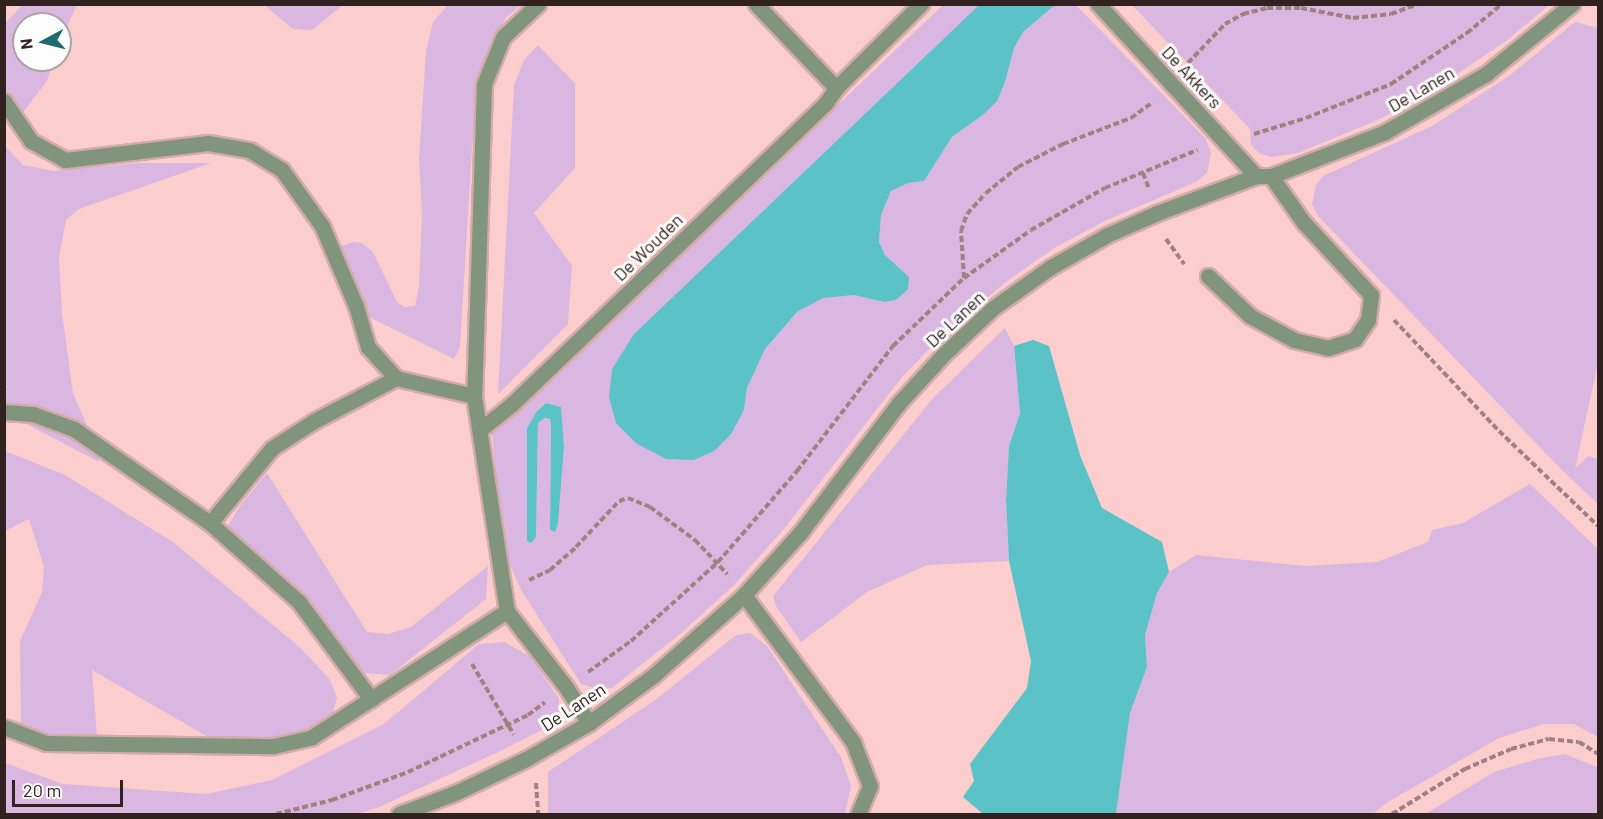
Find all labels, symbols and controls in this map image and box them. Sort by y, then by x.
north arrow [12,12,72,72]
text: N [16,38,36,50]
street label: De Akkers [1158,41,1226,113]
street label: De Lanen [1384,61,1458,117]
street label: De Wouden [609,209,687,285]
street label: De Lanen [921,286,989,352]
street label: De Lanen [537,678,609,736]
scale bar [15,768,126,806]
text: 20 m [23,779,61,801]

